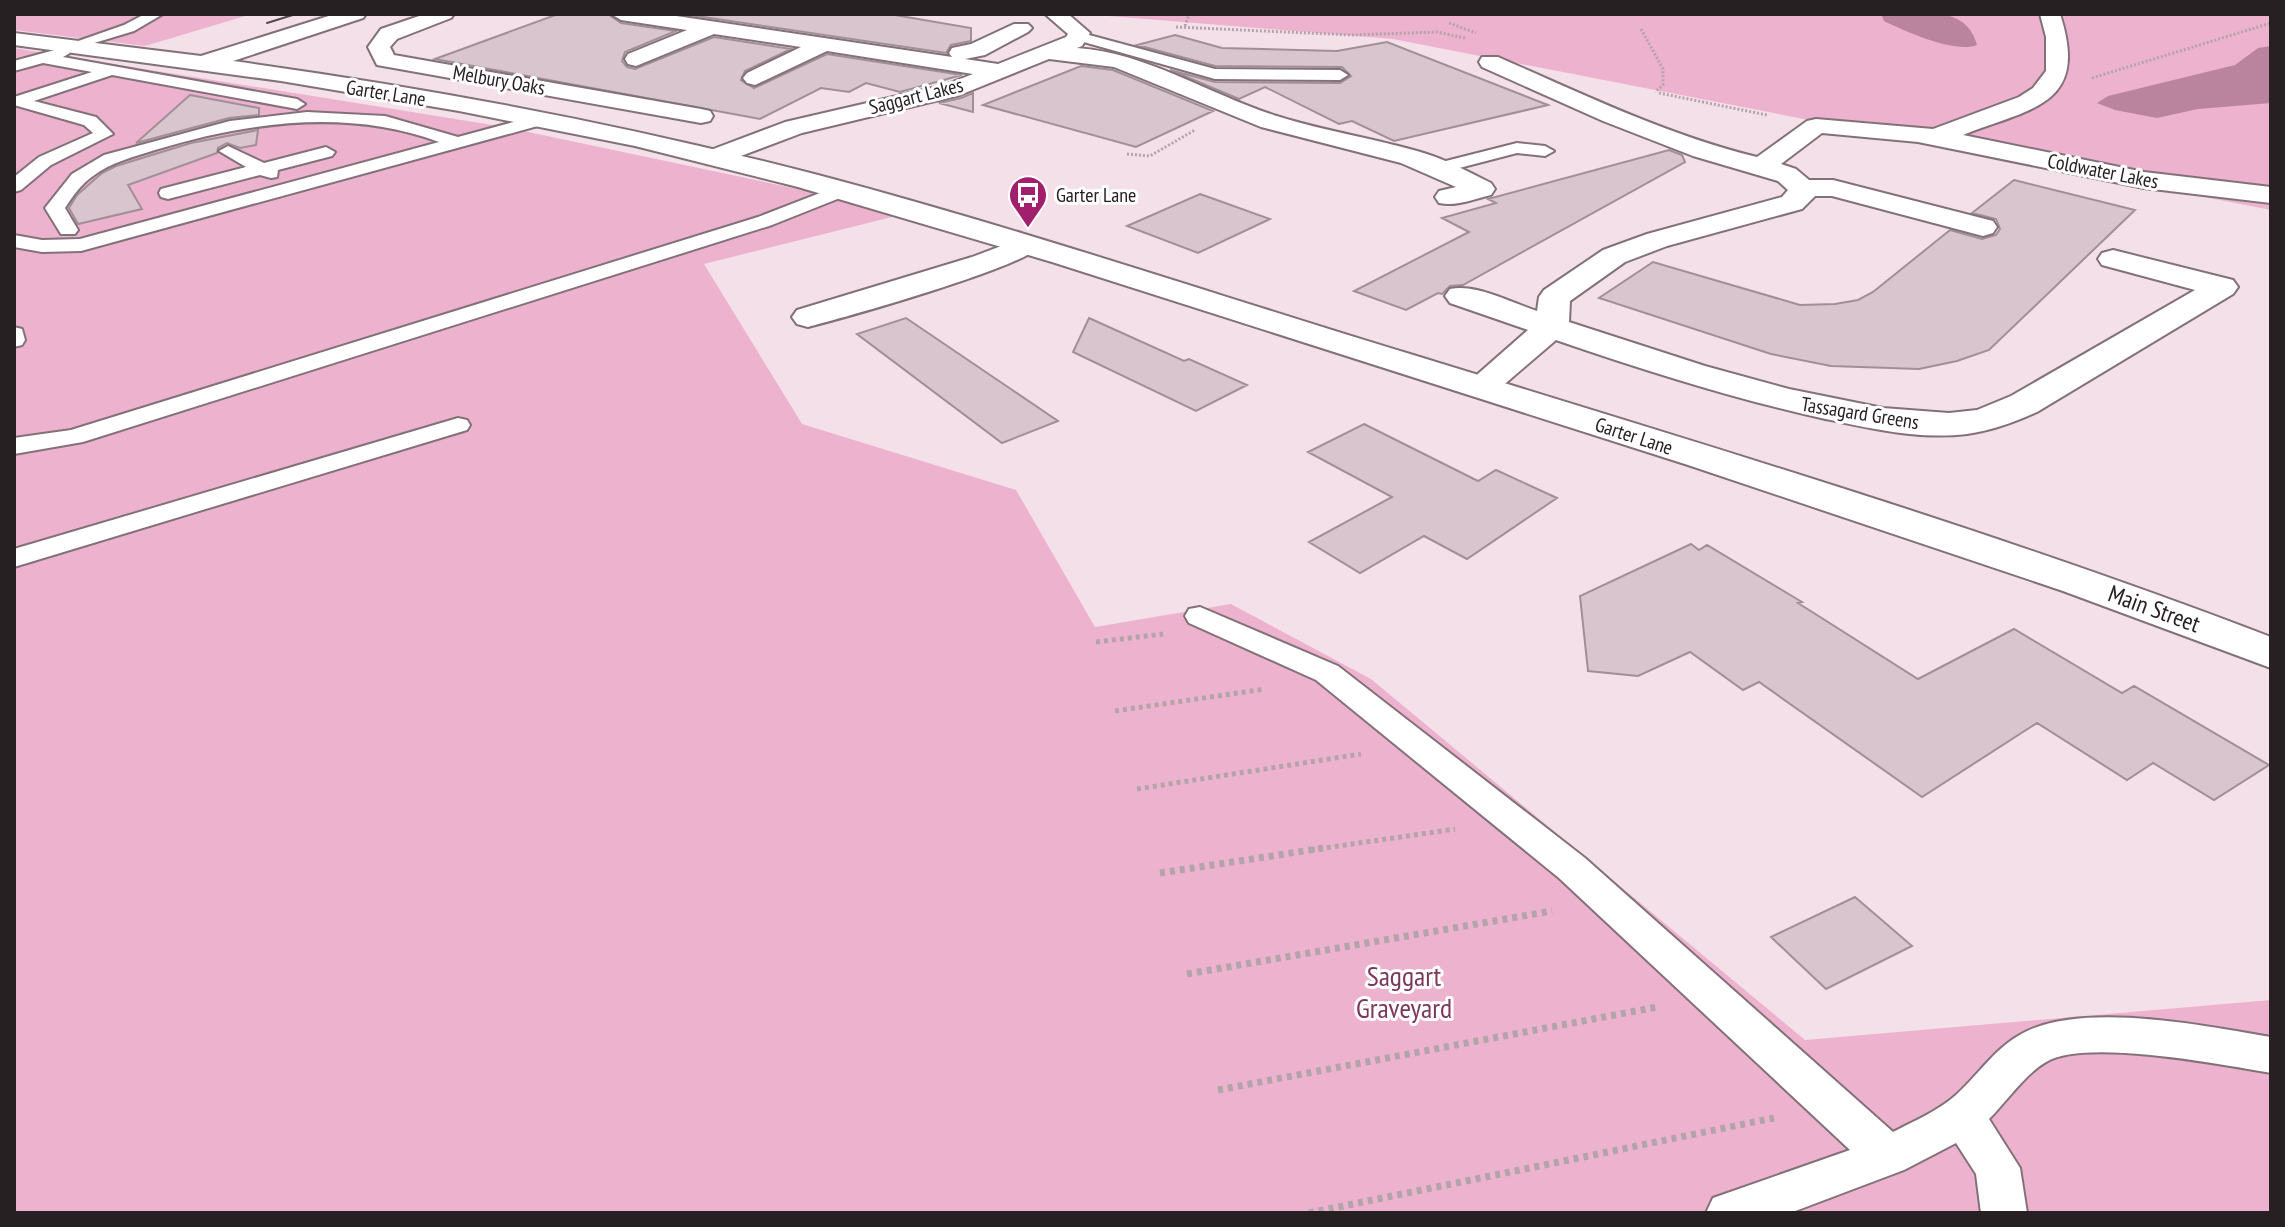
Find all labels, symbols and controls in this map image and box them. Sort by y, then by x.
street label: Melbury Oaks [451,59,547,101]
street label: Saggart Lakes [866,72,966,120]
street label: Garter Lane [344,74,428,112]
street label: Coldwater Lakes [2045,148,2161,195]
bus stop icon: Garter Lane [1007,174,1049,229]
place label: Garter Lane [1056,182,1136,208]
street label: Tassagard Greens [1799,391,1921,435]
street label: Garter Lane [1592,411,1676,461]
street label: Main Street [2104,578,2205,640]
park label: Saggart Graveyard [1356,957,1452,1026]

